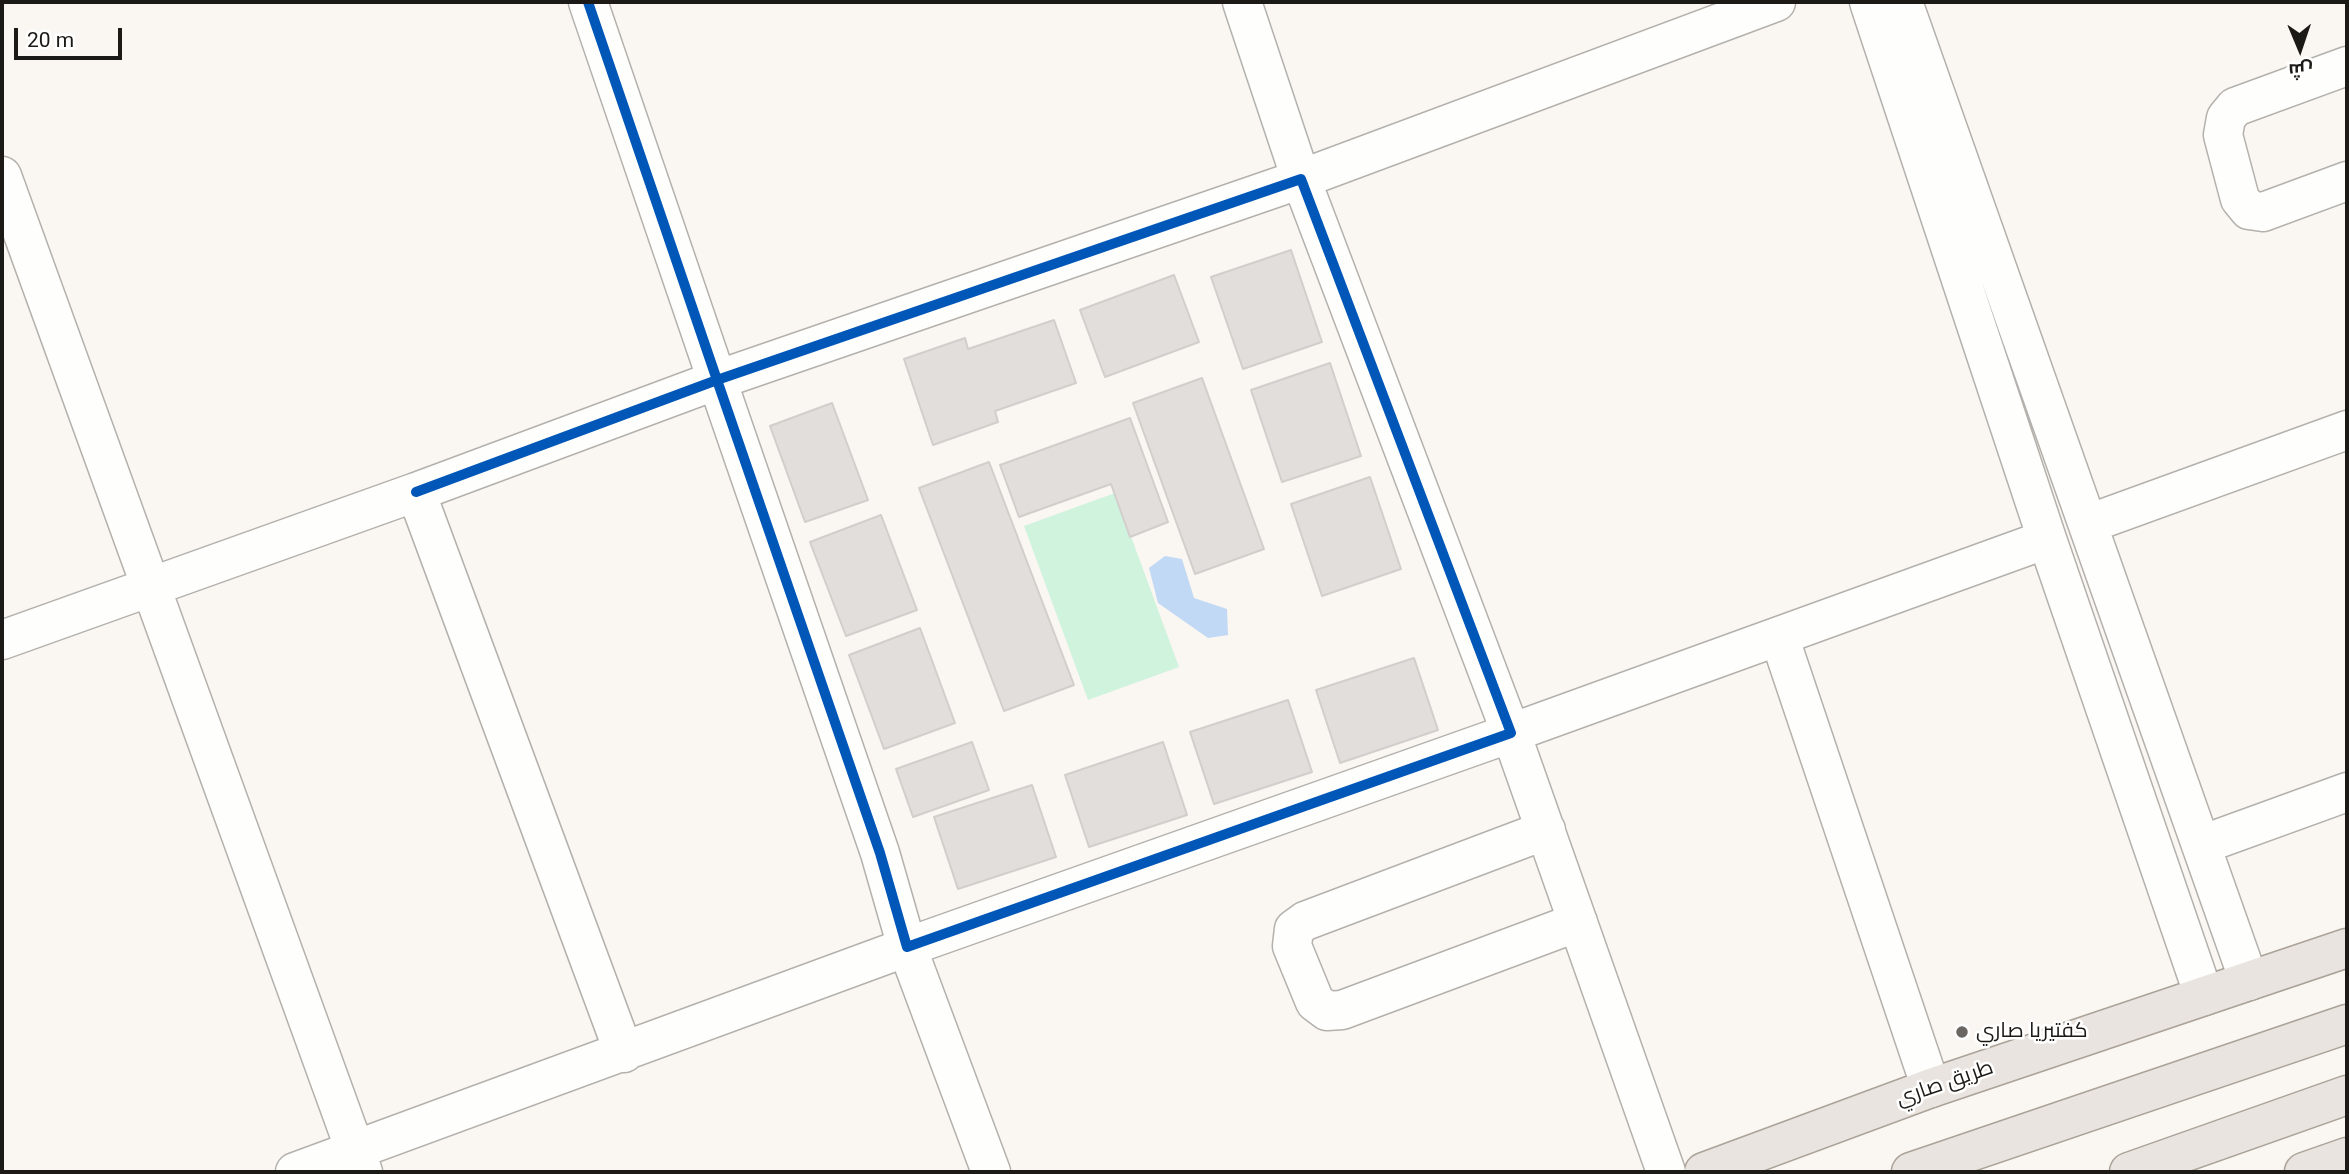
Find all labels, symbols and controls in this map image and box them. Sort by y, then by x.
scale bar [18,14,126,58]
north arrow [2265,14,2335,84]
text: 20 m [27,28,74,52]
text: ش [2288,59,2313,82]
place label: كفتيريا صاري [1976,1019,2088,1045]
marker: كفتيريا صاري [1954,1024,1970,1040]
street label: طريق صاري [1893,1056,1997,1112]

